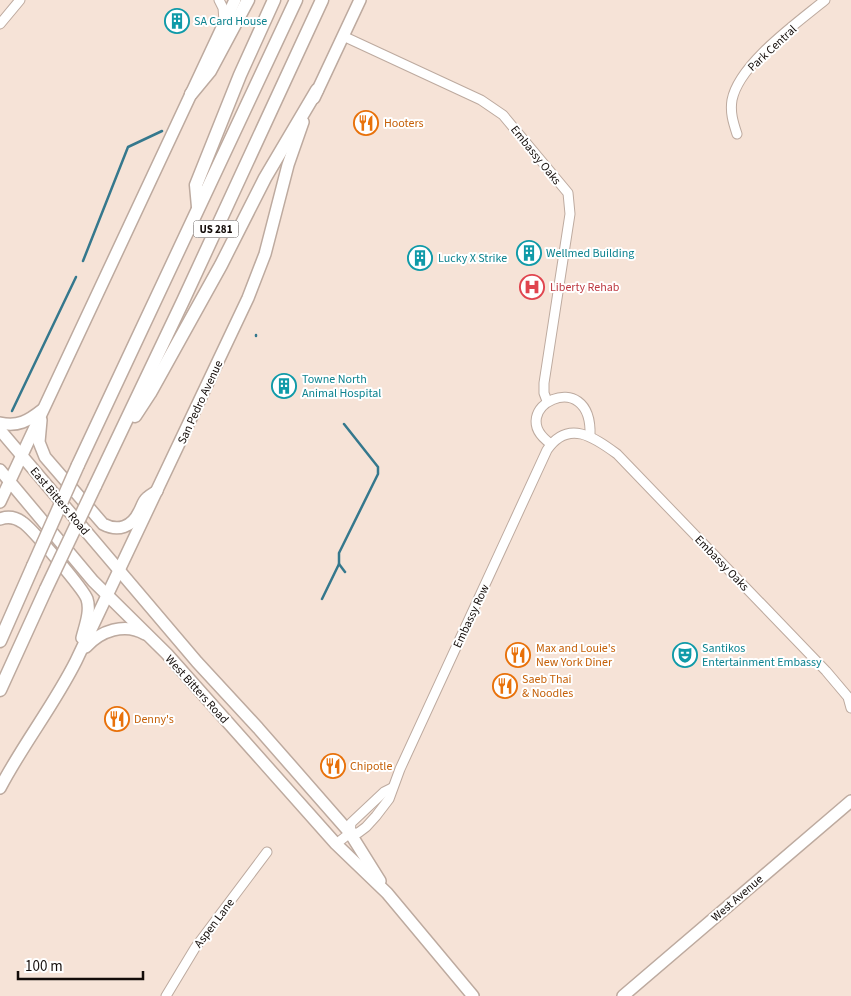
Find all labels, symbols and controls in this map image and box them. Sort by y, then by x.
building icon: SA Card House [164,8,190,34]
place label: SA Card House [194,13,267,30]
street label: Park Central [744,21,801,75]
restaurant icon: Hooters [353,110,379,136]
place label: Hooters [384,115,424,132]
street label: Embassy Oaks [506,122,565,189]
road number: US 281 [194,220,238,238]
building icon: Wellmed Building [516,240,542,266]
building icon: Lucky X Strike [407,245,433,271]
place label: Wellmed Building [546,245,634,262]
place label: Lucky X Strike [438,250,507,267]
hospital icon: Liberty Rehab [519,274,545,300]
place label: Liberty Rehab [550,279,620,296]
street label: San Pedro Avenue [174,358,227,447]
place label: Towne North Animal Hospital [302,371,381,402]
building icon: Towne North Animal Hospital [271,373,297,399]
street label: East Bitters Road [26,463,93,539]
street label: Embassy Oaks [691,532,753,595]
street label: Embassy Row [449,581,494,651]
place label: Max and Louie's New York Diner [536,640,616,671]
place label: Santikos Entertainment Embassy [702,640,822,671]
restaurant icon: Max and Louie's New York Diner [505,642,531,668]
theatre icon: Santikos Entertainment Embassy [672,642,698,668]
street label: West Bitters Road [161,651,232,728]
place label: Saeb Thai & Noodles [522,671,573,702]
restaurant icon: Saeb Thai & Noodles [492,673,518,699]
restaurant icon: Denny's [104,706,130,732]
place label: Denny's [134,711,174,728]
restaurant icon: Chipotle [320,753,346,779]
place label: Chipotle [350,758,392,775]
street label: West Avenue [708,871,767,926]
street label: Aspen Lane [190,895,239,951]
scale bar [18,948,142,980]
text: 100 m [25,956,63,977]

